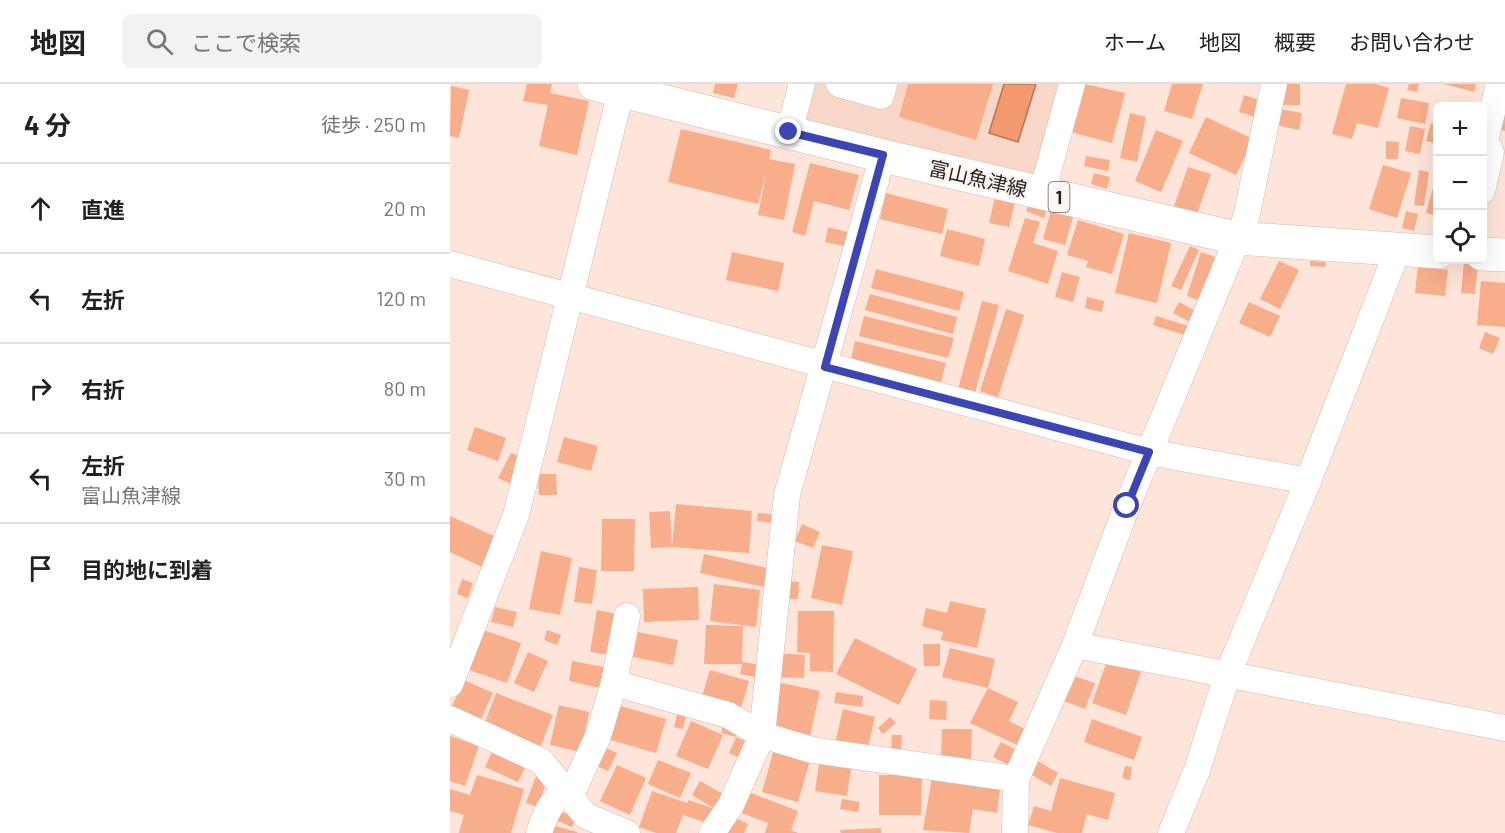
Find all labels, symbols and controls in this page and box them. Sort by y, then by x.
search box [122,14,542,68]
text: 地図 [30,25,86,59]
icon: search [143,25,176,58]
text: ここで検索 [191,29,301,55]
text: ホーム [1104,29,1166,54]
text: 地図 [1199,29,1241,54]
text: 概要 [1274,29,1316,54]
text: お問い合わせ [1349,29,1475,54]
map controls [1433,102,1487,264]
button: + [1433,102,1487,156]
text: 4 分 [24,109,71,140]
text: 徒歩 · 250 m [321,112,426,136]
route end [775,118,801,144]
street label: 富山魚津線 [927,155,1029,201]
button: − [1433,156,1487,210]
road number: 1 [1048,182,1070,212]
icon: ahead [24,192,57,225]
text: 直進 [81,196,125,222]
text: 20 m [383,196,426,220]
button: locate [1433,210,1487,264]
icon: left [24,282,57,315]
text: 左折 [81,286,125,312]
text: 120 m [376,286,426,310]
icon: right [24,372,57,405]
text: 右折 [81,376,125,402]
text: 80 m [384,376,426,400]
text: 左折 [81,452,125,478]
icon: left [24,462,57,495]
text: 30 m [384,466,426,490]
text: 富山魚津線 [81,483,181,507]
route start [1113,492,1139,518]
icon: arrive [24,552,57,585]
text: 目的地に到着 [81,556,213,582]

